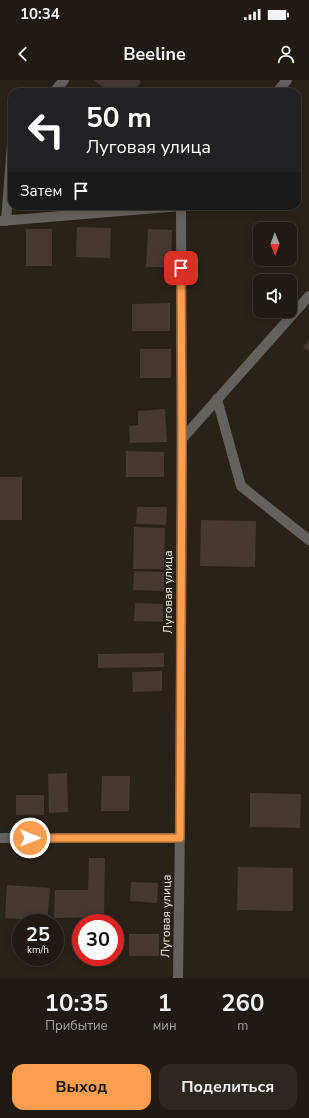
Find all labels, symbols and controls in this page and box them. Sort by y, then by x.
text: 10:34 [20,4,60,24]
text: Beeline [123,42,186,66]
icon: back [12,43,34,65]
icon: person [275,43,297,65]
text: 50 m [86,99,152,137]
icon: left [20,104,72,156]
text: Луговая улица [86,135,211,159]
icon: arrive [70,180,92,202]
text: Затем [20,181,62,201]
north arrow [253,222,297,266]
map controls [253,222,297,318]
pin [164,251,198,285]
icon: arrive [170,257,192,279]
button: sound [253,274,297,318]
street label: Луговая улица [160,550,176,634]
position arrow [9,817,51,859]
street label: Луговая улица [157,874,175,958]
speed limit sign: 30 [72,914,124,966]
text: 25 [26,921,50,948]
text: km/h [27,943,49,957]
text: 10:35 [45,987,108,1019]
text: 1 [157,987,172,1019]
text: 260 [221,987,264,1019]
text: Прибытие [45,1017,108,1035]
text: мин [153,1017,177,1035]
text: m [237,1017,248,1035]
button: Выход [12,1064,151,1110]
button: Поделиться [159,1064,297,1110]

